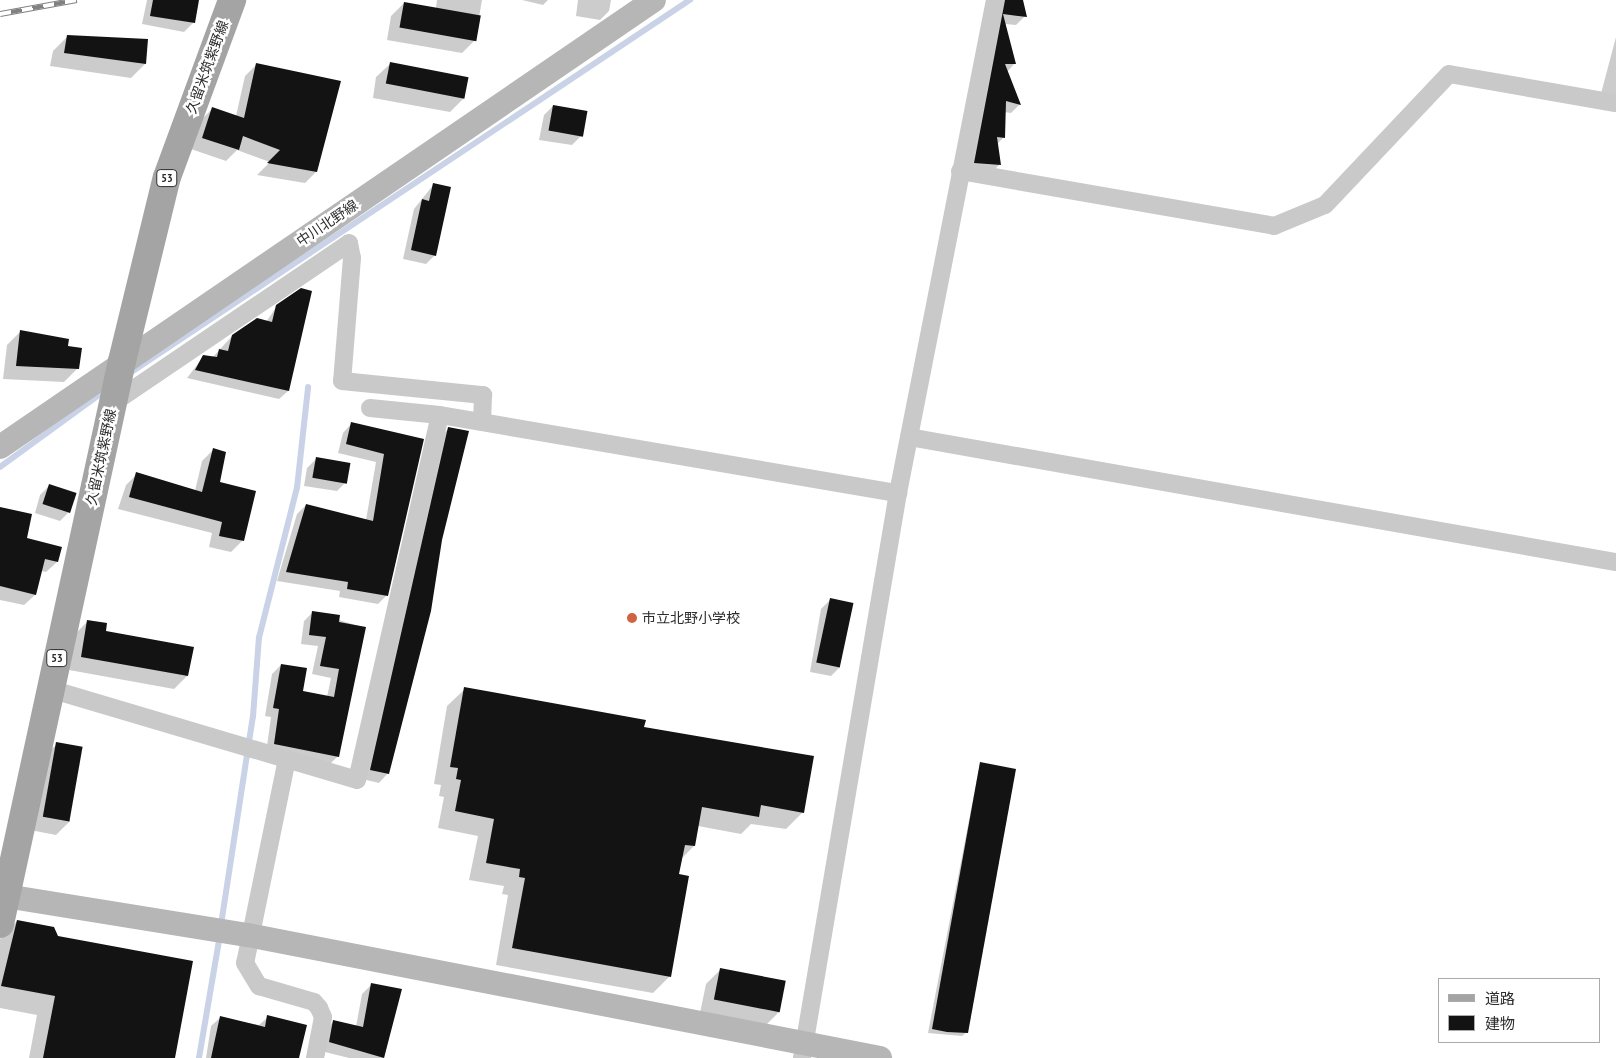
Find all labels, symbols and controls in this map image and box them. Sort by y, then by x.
street label: 久留米筑紫野線 [182,18,232,116]
road number: 53 [156,168,178,188]
street label: 中川北野線 [293,196,361,250]
street label: 久留米筑紫野線 [83,407,119,507]
place label: 市立北野小学校 [642,610,740,626]
marker: 市立北野小学校 [626,612,638,624]
road number: 53 [46,648,68,668]
legend [1438,978,1601,1043]
text: 道路 [1485,989,1515,1008]
text: 建物 [1485,1014,1515,1033]

